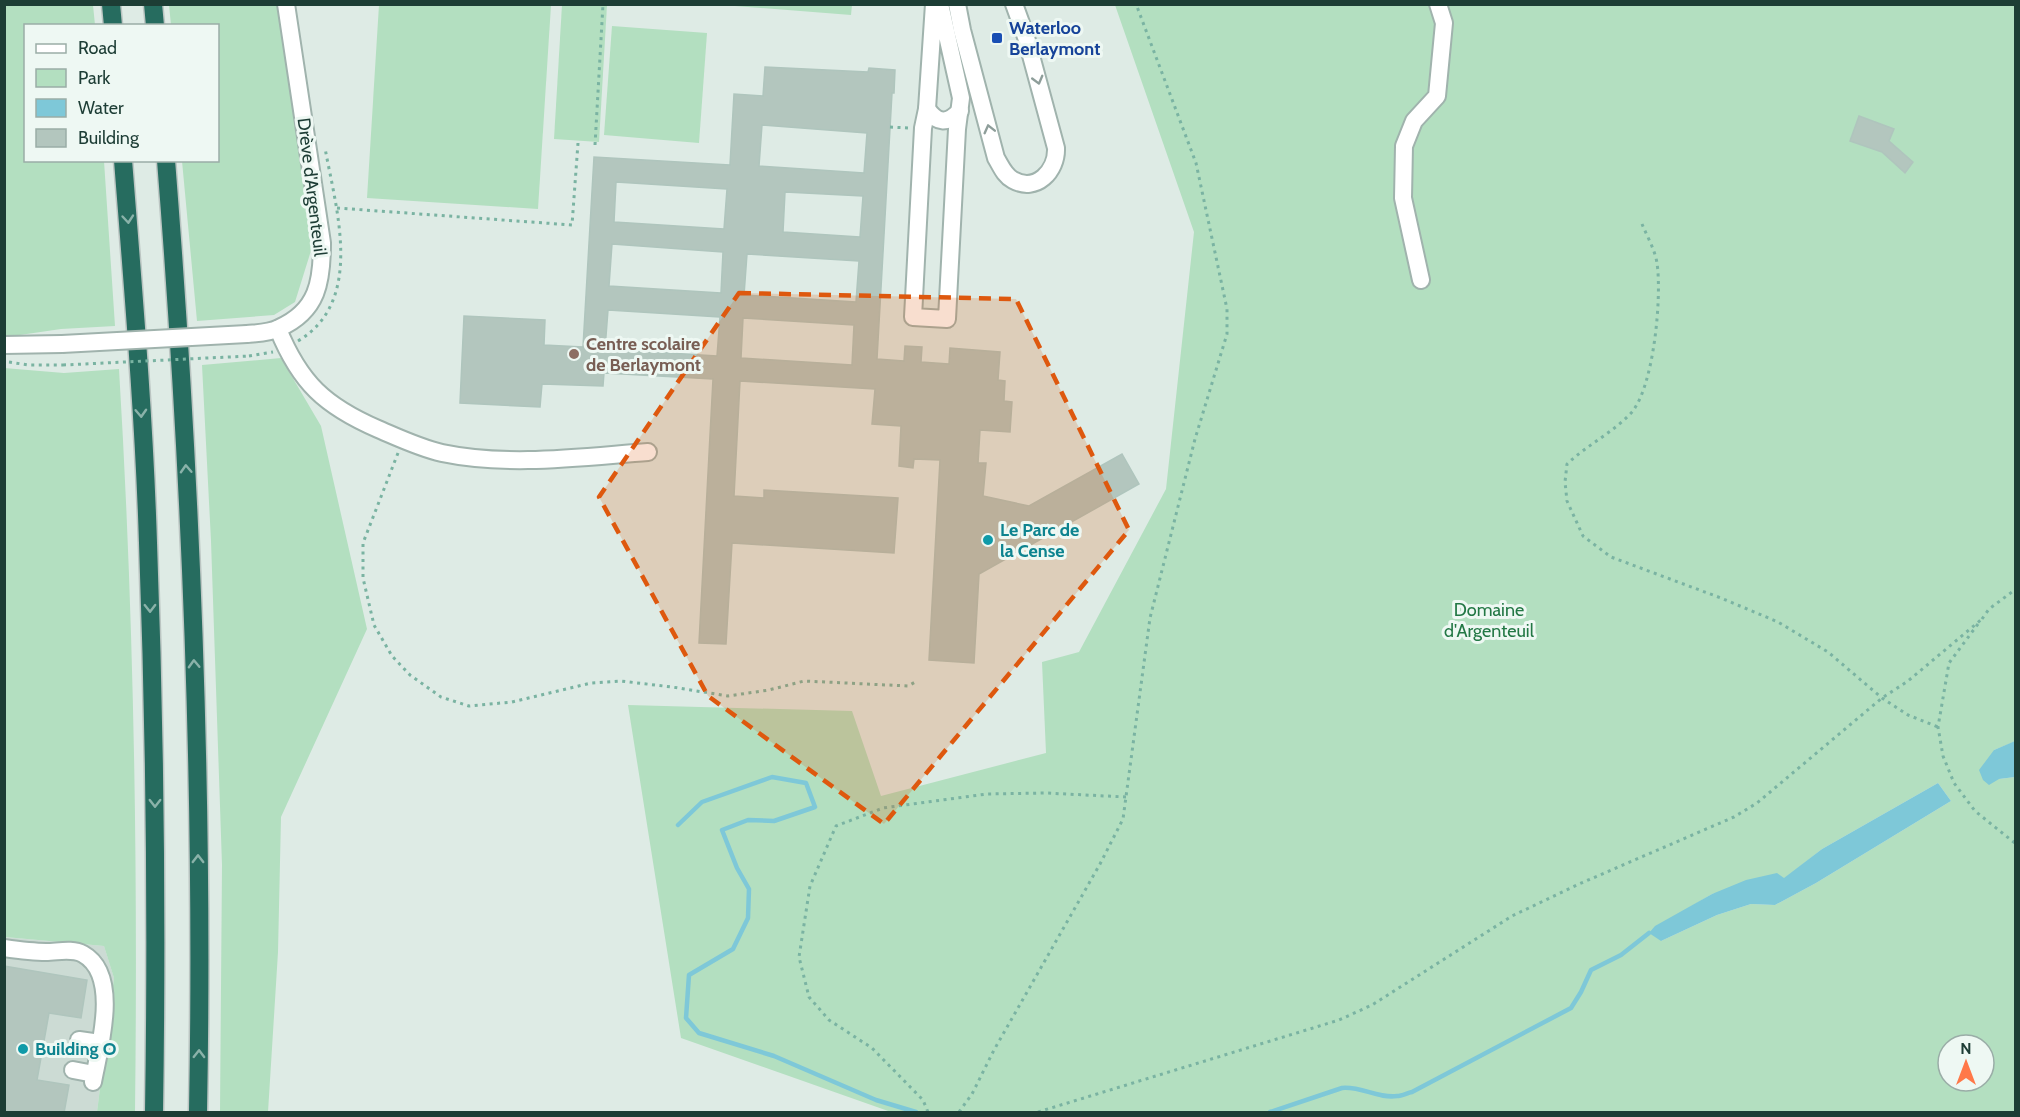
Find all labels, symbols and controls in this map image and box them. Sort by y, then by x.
place label: Waterloo Berlaymont [1009,17,1100,60]
legend [24,24,219,162]
marker: Waterloo Berlaymont [990,31,1004,45]
text: Road [78,37,117,59]
text: Park [78,67,111,89]
one-way arrow [1030,75,1043,85]
text: Water [78,97,124,119]
street label: Drève d'Argenteuil [293,117,331,258]
one-way arrow [984,124,997,134]
text: Building [78,127,140,149]
one-way arrow [121,214,134,223]
place label: Centre scolaire de Berlaymont [586,333,701,376]
marker: Centre scolaire de Berlaymont [567,347,581,361]
one-way arrow [134,409,147,418]
one-way arrow [180,465,193,474]
place label: Le Parc de la Cense [1000,519,1079,562]
marker: Le Parc de la Cense [981,533,995,547]
park label: Domaine d'Argenteuil [1444,599,1535,642]
one-way arrow [144,604,156,613]
one-way arrow [187,660,200,669]
one-way arrow [149,799,161,808]
one-way arrow [192,855,204,864]
north arrow [1936,1033,1996,1093]
place label: Building O [35,1038,117,1060]
text: N [1960,1039,1972,1058]
marker: Building O [16,1042,30,1056]
one-way arrow [193,1050,205,1059]

